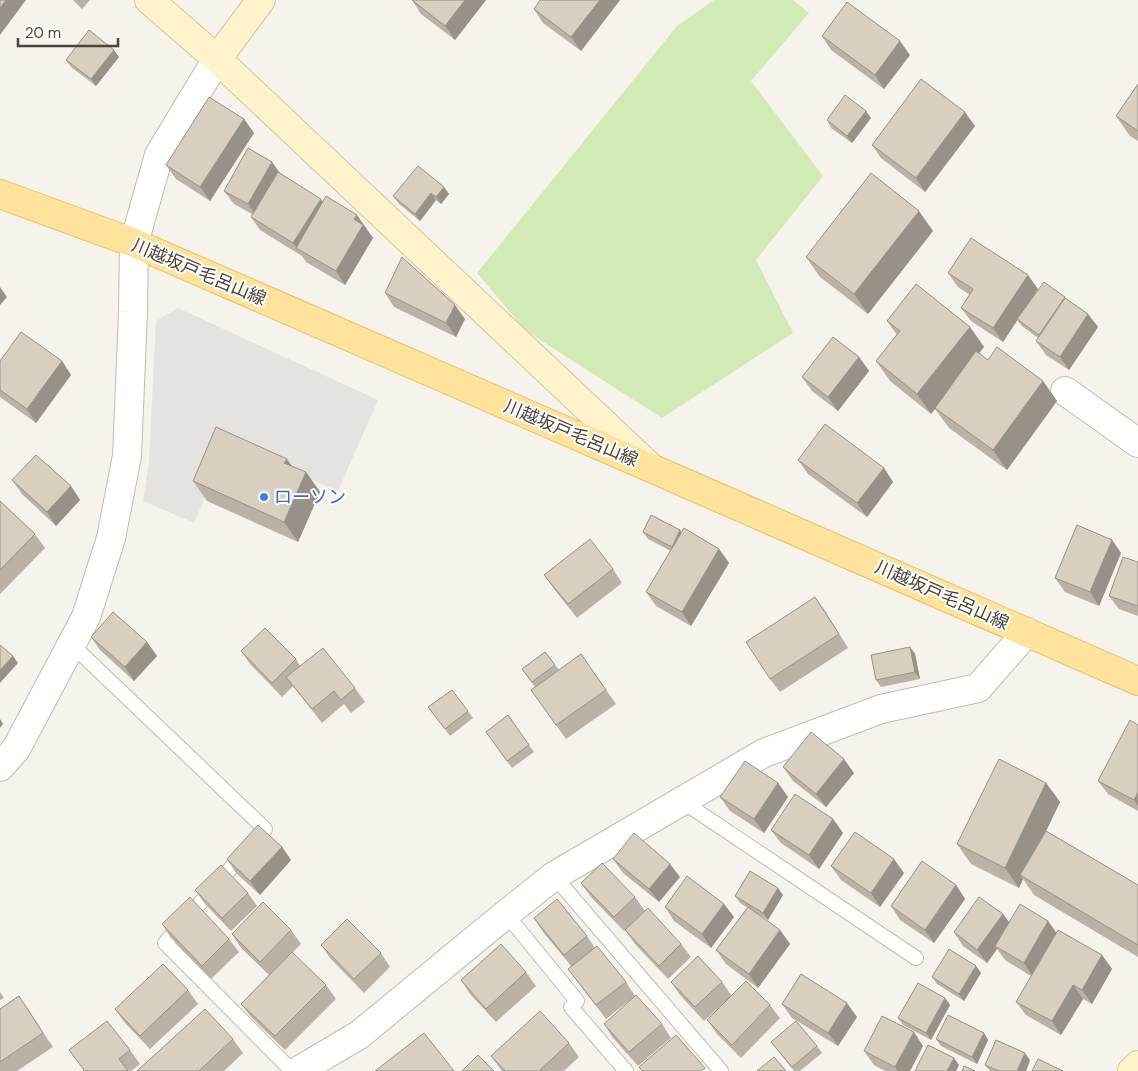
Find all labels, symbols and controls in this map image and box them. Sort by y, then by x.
scale bar [18,15,118,47]
text: 20 m [25,23,61,43]
street label: 川越坂戸毛呂山線 [128,233,270,311]
street label: 川越坂戸毛呂山線 [500,394,642,472]
place label: ローソン [274,485,346,509]
marker: ローソン [258,491,270,503]
street label: 川越坂戸毛呂山線 [871,555,1013,635]

